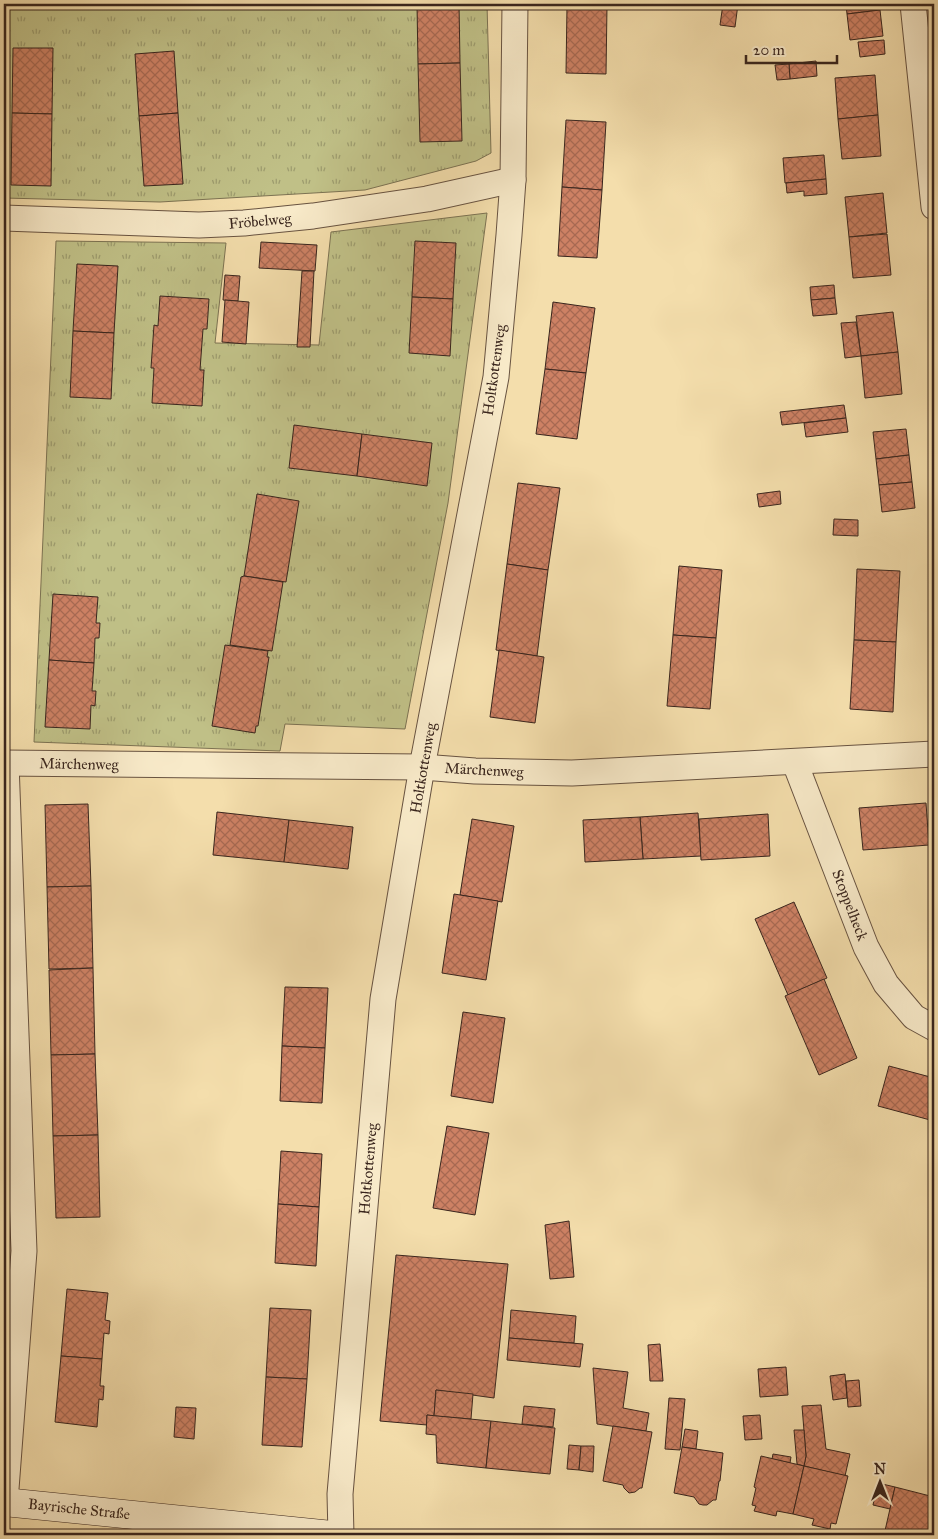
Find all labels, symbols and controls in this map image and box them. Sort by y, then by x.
scale bar [746,32,837,64]
text: 20 m [753,41,785,59]
street label: Fröbelweg [228,209,293,233]
street label: Holtkottenweg [479,322,509,417]
street label: Holtkottenweg [406,720,440,815]
street label: Märchenweg [39,754,120,774]
street label: Märchenweg [444,759,525,781]
street label: Stoppelheck [828,867,872,943]
street label: Holtkottenweg [355,1121,381,1216]
north arrow [856,1456,906,1506]
text: N [874,1461,886,1478]
street label: Bayrische Straße [27,1495,131,1523]

